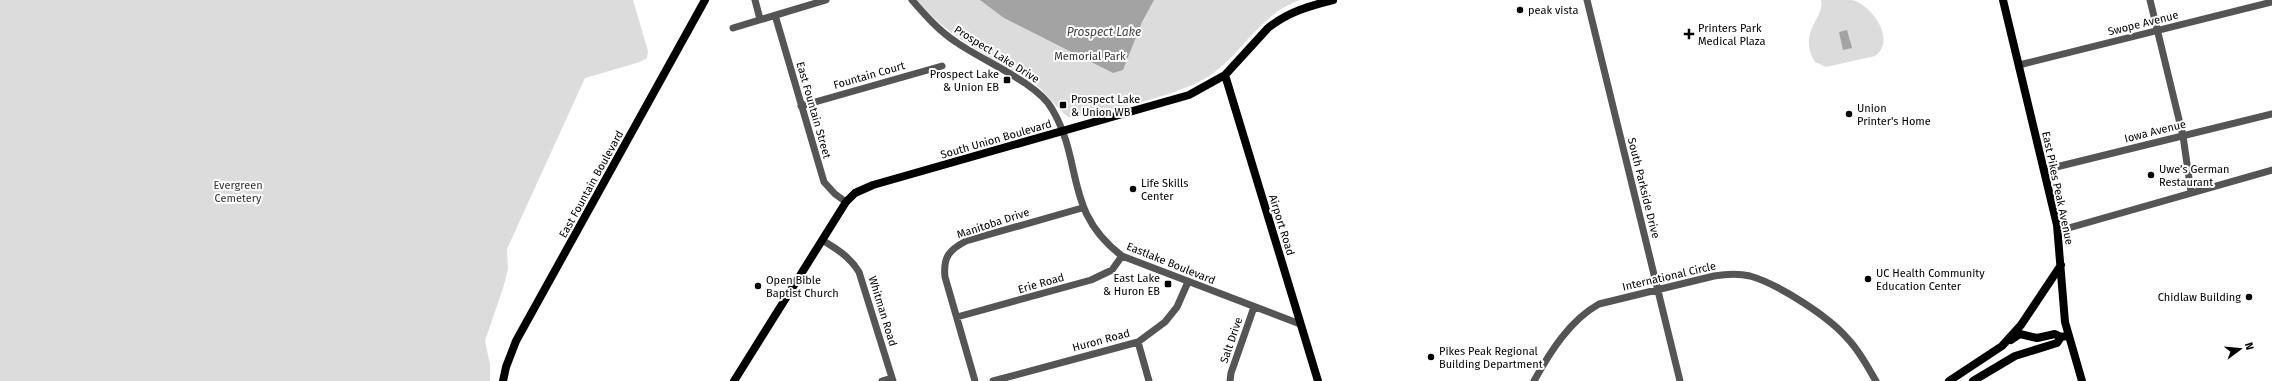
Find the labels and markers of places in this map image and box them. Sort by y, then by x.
place label: peak vista [1528,4,1578,17]
marker: peak vista [1515,5,1525,15]
place label: Printers Park Medical Plaza [1698,22,1765,48]
marker: Printers Park Medical Plaza [1683,28,1695,40]
place label: Prospect Lake & Union EB [930,68,999,94]
marker: Prospect Lake & Union EB [1002,75,1012,85]
place label: Prospect Lake & Union WB [1071,93,1140,119]
marker: Prospect Lake & Union WB [1058,100,1068,110]
place label: Union Printer's Home [1857,102,1931,128]
marker: Union Printer's Home [1844,109,1854,119]
place label: Uwe’s German Restaurant [2159,163,2230,189]
marker: Uwe’s German Restaurant [2146,170,2156,180]
place label: Life Skills Center [1141,177,1188,203]
marker: Life Skills Center [1128,184,1138,194]
place label: UC Health Community Education Center [1876,267,1985,293]
place label: East Lake & Huron EB [1103,272,1160,298]
place label: Open Bible Baptist Church [766,274,839,300]
marker: UC Health Community Education Center [1863,274,1873,284]
marker: East Lake & Huron EB [1163,279,1173,289]
marker: Open Bible Baptist Church [753,281,763,291]
place label: Chidlaw Building [2158,291,2241,304]
marker: Chidlaw Building [2244,292,2254,302]
place label: Pikes Peak Regional Building Department [1439,345,1543,371]
marker: Pikes Peak Regional Building Department [1426,352,1436,362]

